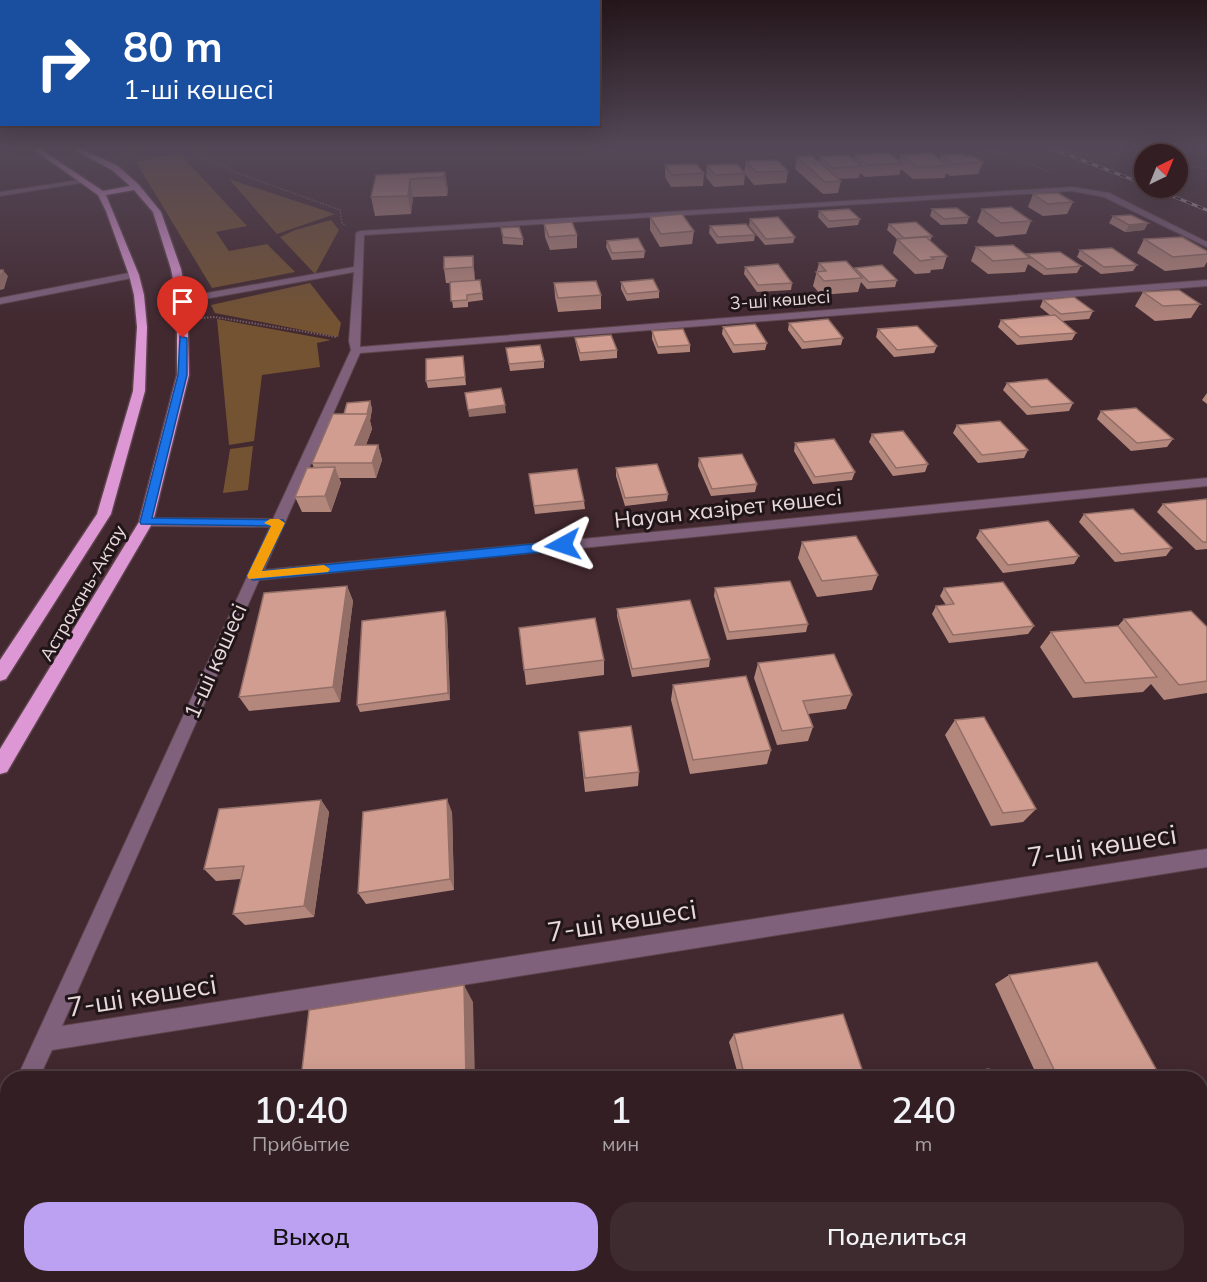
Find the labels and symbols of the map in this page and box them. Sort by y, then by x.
north arrow [1134,144,1188,198]
pin [157,276,208,338]
street label: 3-шi көшесі [729,285,831,314]
street label: Науан хазірет көшесі [613,482,843,534]
position arrow [531,513,595,577]
street label: Астрахань-Актау [34,521,131,665]
street label: 1-шi көшесі [177,599,253,723]
street label: 7-шi көшесі [1025,816,1179,874]
street label: 7-шi көшесі [545,891,699,949]
street label: 7-шi көшесі [65,966,219,1024]

